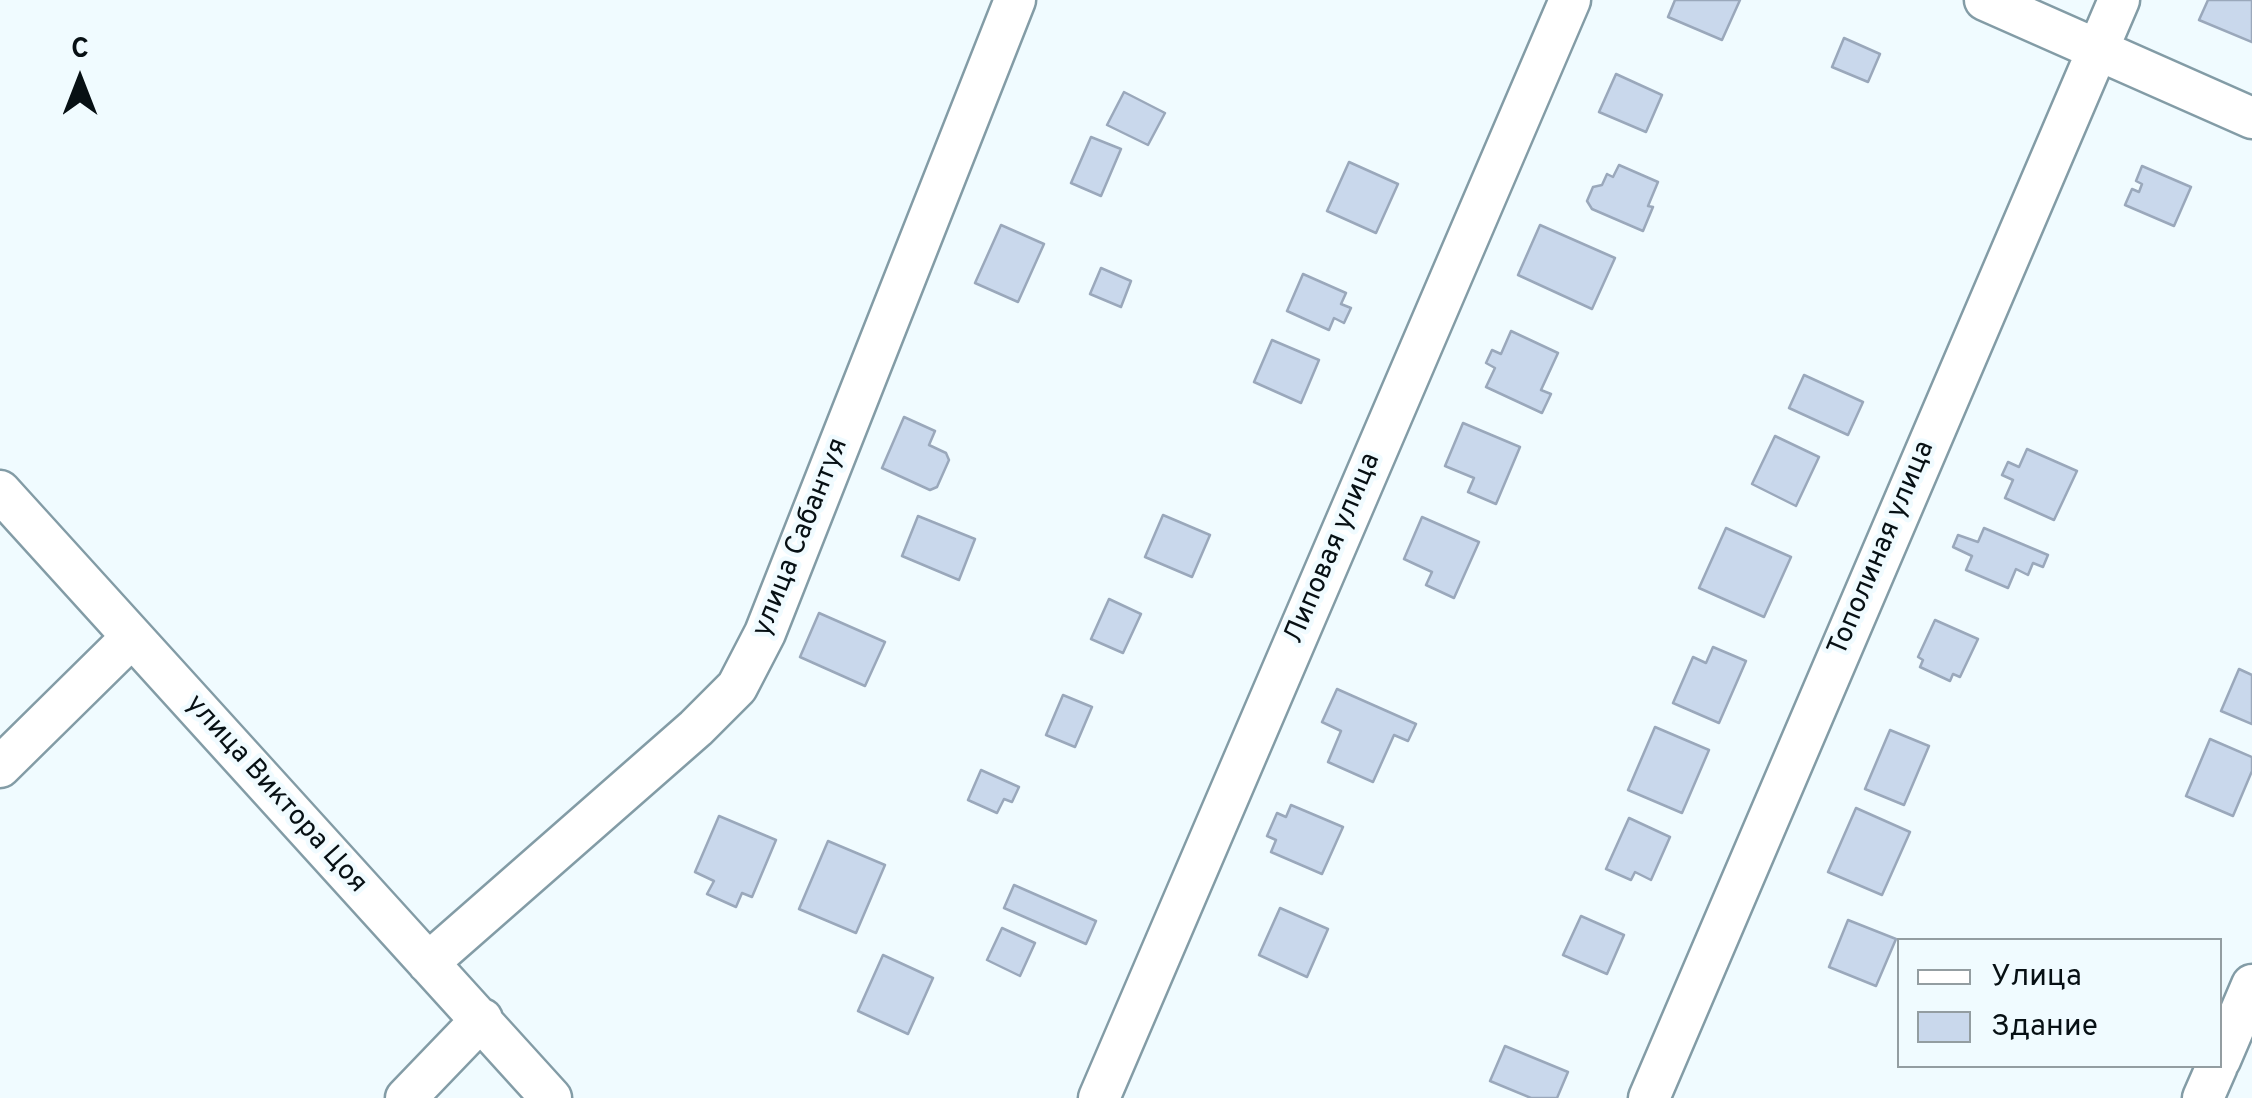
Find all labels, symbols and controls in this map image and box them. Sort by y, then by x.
north arrow [30,30,130,130]
text: С [71,32,89,68]
street label: улица Сабантуя [747,434,857,642]
street label: Тополиная улица [1823,437,1943,661]
street label: Липовая улица [1279,449,1389,649]
street label: улица Виктора Цоя [177,689,373,901]
legend [1897,938,2222,1068]
text: Улица [1991,959,2082,996]
text: Здание [1991,1009,2098,1046]

